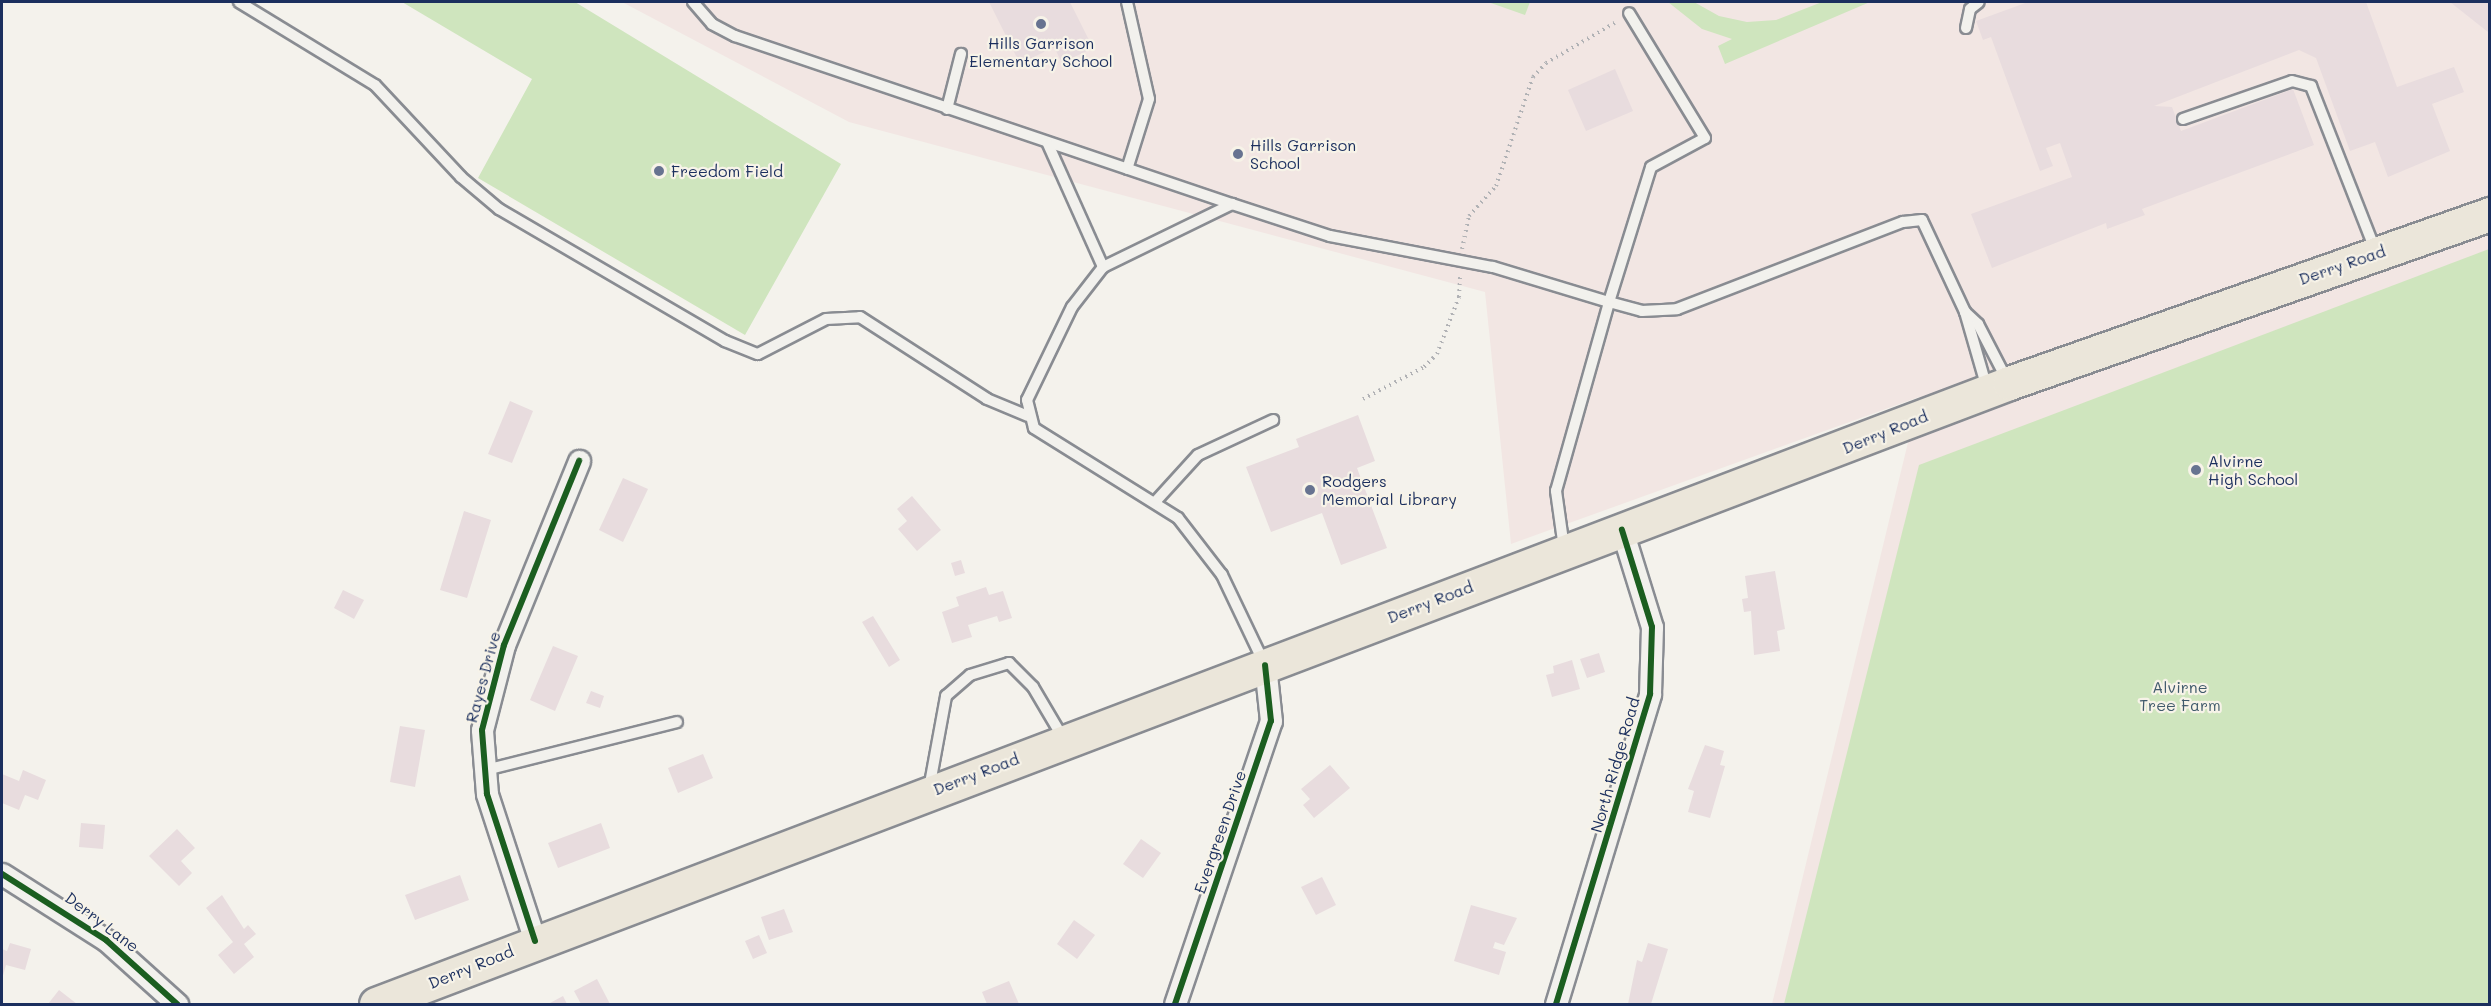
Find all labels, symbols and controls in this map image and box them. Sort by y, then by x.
marker: Hills Garrison Elementary School [1034,17,1048,31]
place label: Hills Garrison Elementary School [969,33,1113,71]
place label: Hills Garrison School [1250,135,1356,173]
marker: Hills Garrison School [1231,147,1245,161]
place label: Freedom Field [671,161,783,181]
marker: Freedom Field [652,164,666,178]
street label: Derry Road [2296,241,2388,289]
street label: Derry Road [1840,406,1930,458]
place label: Alvirne High School [2208,451,2298,489]
marker: Alvirne High School [2189,463,2203,477]
place label: Rodgers Memorial Library [1322,471,1457,509]
marker: Rodgers Memorial Library [1303,483,1317,497]
street label: Derry Road [1384,577,1476,627]
street label: Rayes Drive [462,629,504,725]
park label: Alvirne Tree Farm [2139,677,2221,715]
street label: North Ridge Road [1586,695,1644,835]
street label: Derry Road [930,749,1022,799]
street label: Evergreen Drive [1190,768,1250,896]
street label: Derry Lane [61,888,143,956]
street label: Derry Road [426,941,516,993]

